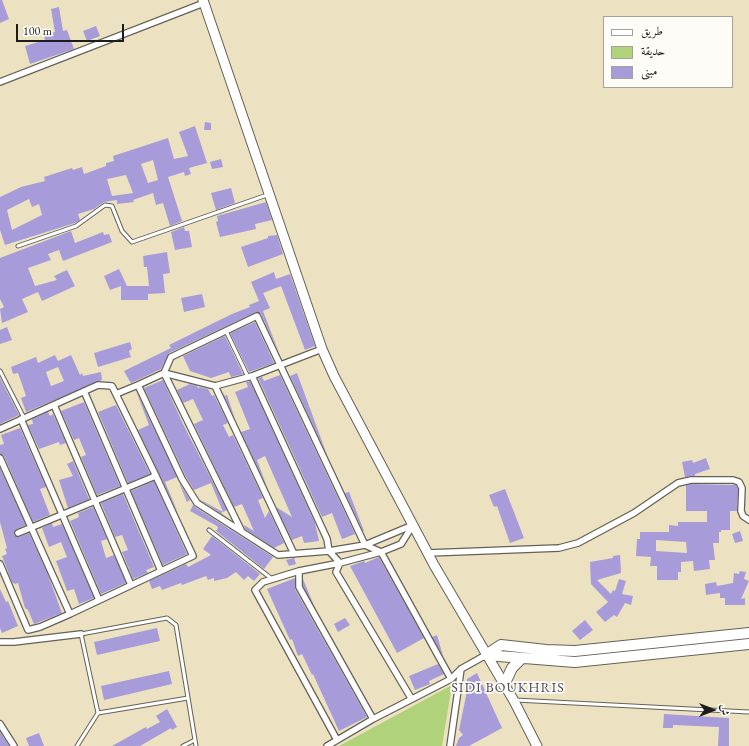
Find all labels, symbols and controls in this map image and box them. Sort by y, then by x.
scale bar [18,16,126,42]
legend [603,16,733,88]
text: 100 m [23,23,52,39]
text: طريق [641,23,663,39]
text: حديقة [641,43,665,59]
text: مبنى [641,63,657,79]
district label: SIDI BOUKHRIS [451,680,565,696]
north arrow [693,690,733,730]
text: ش [718,705,732,715]

